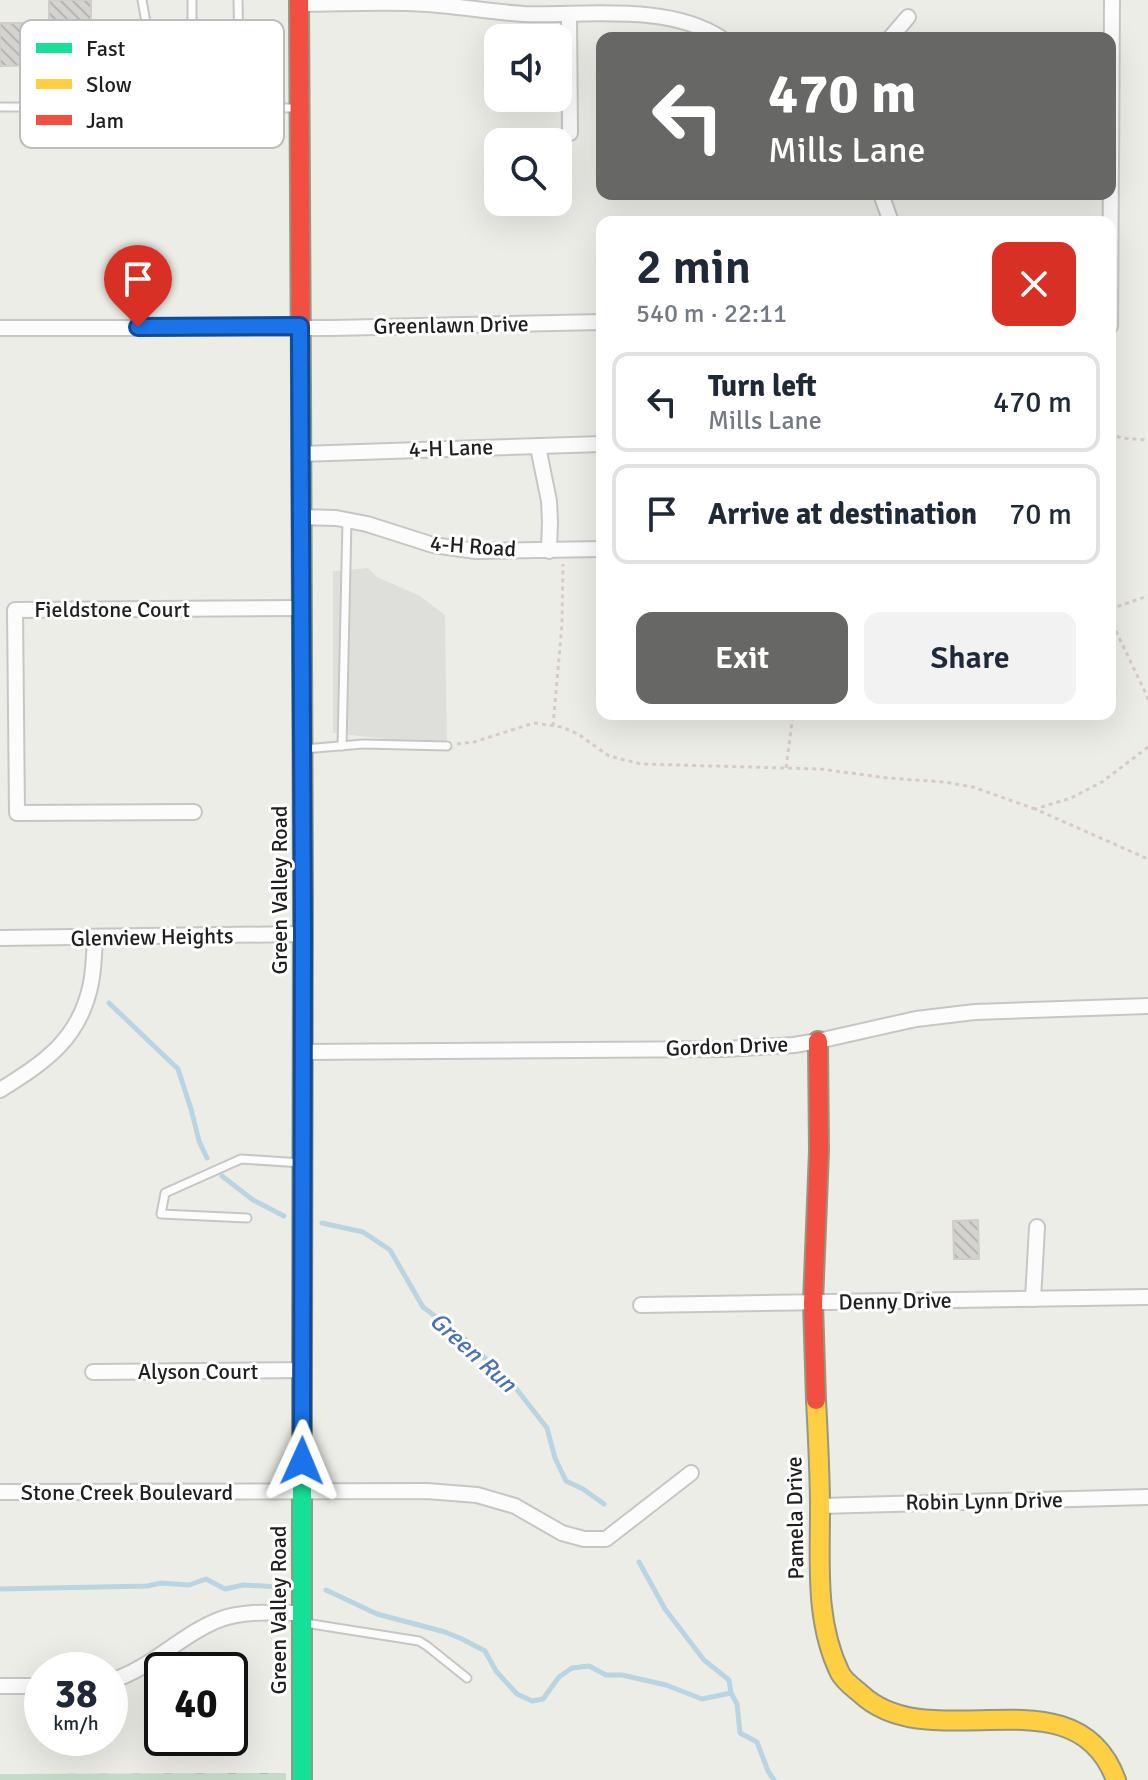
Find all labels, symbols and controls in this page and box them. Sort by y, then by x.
legend [20,20,284,148]
map controls [484,24,572,216]
button: sound [484,24,572,112]
text: Fast [86,35,126,62]
text: 470 m [768,59,916,128]
icon: left [636,64,740,168]
text: Slow [86,71,132,98]
text: Jam [86,107,124,134]
button: search [484,128,572,216]
text: Mills Lane [768,128,926,173]
text: 2 min [636,238,751,297]
button: close [992,242,1076,326]
pin [104,245,172,327]
icon: arrive [116,257,160,301]
text: 540 m · 22:11 [636,298,787,330]
street label: Greenlawn Drive [373,310,529,340]
text: Turn left [708,368,817,405]
icon: left [640,380,684,424]
text: 470 m [993,384,1072,421]
text: Mills Lane [708,405,822,437]
street label: 4-H Lane [408,433,494,463]
icon: arrive [640,492,684,536]
text: Arrive at destination [708,496,977,533]
text: 70 m [1009,496,1072,533]
street label: 4-H Road [429,530,517,562]
street label: Fieldstone Court [34,596,190,623]
button: Exit [636,612,848,704]
button: Share [864,612,1076,704]
street label: Green Valley Road [266,805,293,975]
street label: Glenview Heights [70,922,234,952]
street label: Gordon Drive [665,1030,789,1062]
street label: Denny Drive [838,1287,952,1315]
water label: Green Run [423,1305,523,1399]
street label: Alyson Court [138,1358,259,1385]
position arrow [260,1419,344,1503]
street label: Pamela Drive [780,1456,810,1580]
street label: Stone Creek Boulevard [21,1479,233,1506]
street label: Robin Lynn Drive [905,1486,1063,1516]
street label: Green Valley Road [265,1525,292,1695]
speed limit sign: 40 [144,1652,248,1756]
text: 38 [54,1669,98,1719]
text: km/h [53,1711,99,1736]

